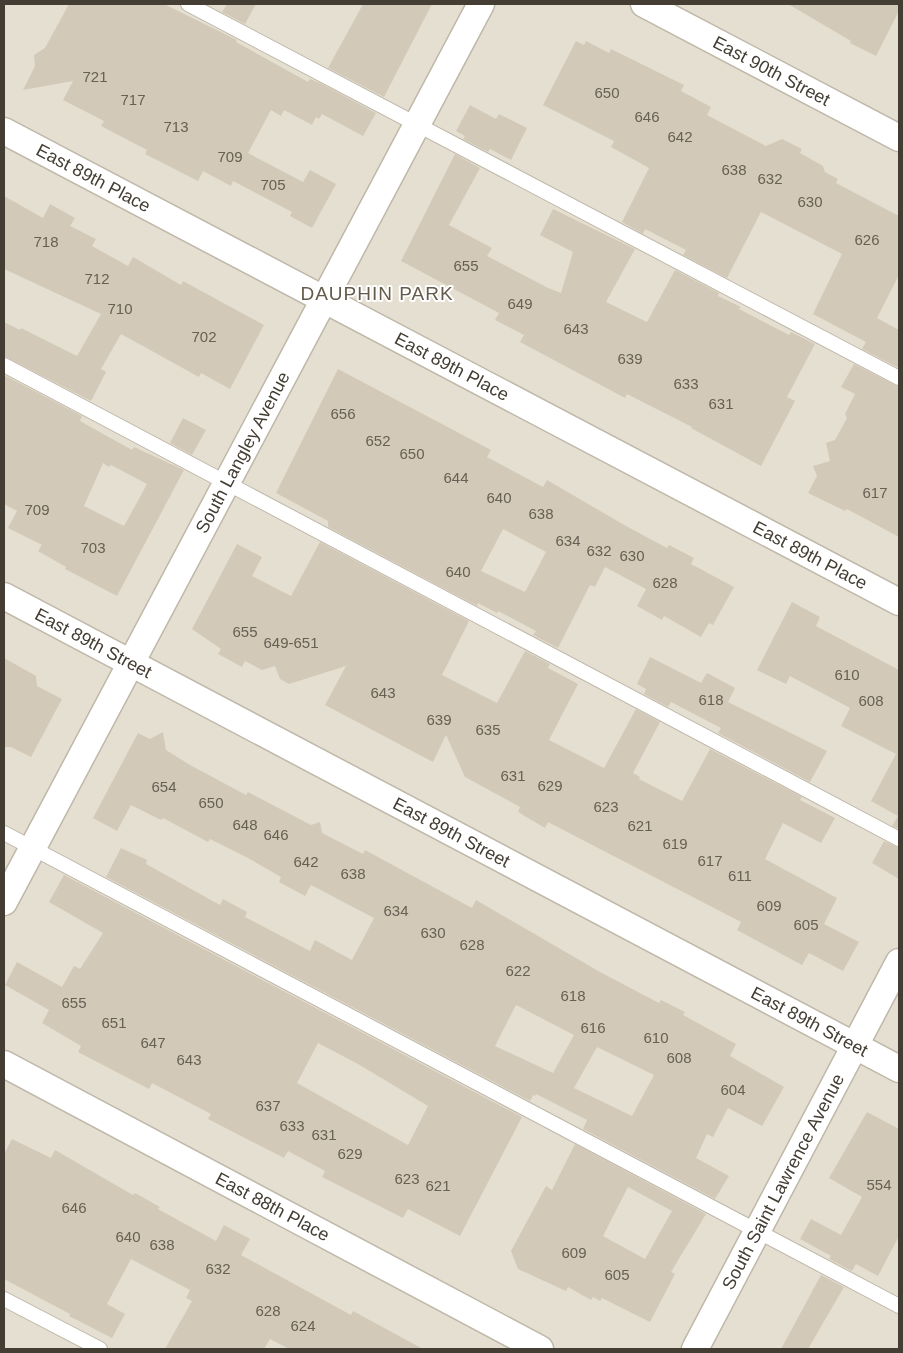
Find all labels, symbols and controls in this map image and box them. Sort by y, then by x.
street label: East 90th Street [710,32,833,110]
house number: 721 [82,68,108,85]
house number: 650 [594,84,620,101]
house number: 717 [120,91,146,108]
house number: 646 [634,108,660,125]
house number: 713 [163,118,189,135]
house number: 642 [667,128,693,145]
street label: East 89th Place [33,140,154,216]
house number: 709 [217,148,243,165]
house number: 638 [721,161,747,178]
house number: 632 [757,170,783,187]
house number: 705 [260,176,286,193]
house number: 630 [797,193,823,210]
house number: 626 [854,231,880,248]
house number: 718 [33,233,59,250]
house number: 655 [453,257,479,274]
house number: 712 [84,270,110,287]
district label: DAUPHIN PARK [300,283,454,304]
house number: 649 [507,295,533,312]
house number: 710 [107,300,133,317]
house number: 643 [563,320,589,337]
house number: 702 [191,328,217,345]
street label: East 89th Place [391,328,512,405]
house number: 639 [617,350,643,367]
street label: South Langley Avenue [192,368,294,537]
house number: 633 [673,375,699,392]
house number: 631 [708,395,734,412]
house number: 656 [330,405,356,422]
house number: 652 [365,432,391,449]
house number: 650 [399,445,425,462]
house number: 644 [443,469,469,486]
house number: 617 [862,484,888,501]
house number: 640 [486,489,512,506]
house number: 709 [24,501,50,518]
house number: 638 [528,505,554,522]
street label: East 89th Place [750,517,871,593]
house number: 634 [555,532,581,549]
house number: 703 [80,539,106,556]
house number: 632 [586,542,612,559]
house number: 630 [619,547,645,564]
house number: 640 [445,563,471,580]
house number: 628 [652,574,678,591]
street label: East 89th Street [32,604,155,682]
house number: 655 [232,623,258,640]
house number: 649-651 [263,634,319,651]
house number: 610 [834,666,860,683]
house number: 643 [370,684,396,701]
house number: 618 [698,691,724,708]
house number: 608 [858,692,884,709]
house number: 639 [426,711,452,728]
house number: 635 [475,721,501,738]
house number: 631 [500,767,526,784]
house number: 629 [537,777,563,794]
house number: 654 [151,778,177,795]
street label: East 89th Street [390,793,513,871]
house number: 650 [198,794,224,811]
house number: 623 [593,798,619,815]
house number: 648 [232,816,258,833]
house number: 621 [627,817,653,834]
house number: 646 [263,826,289,843]
house number: 619 [662,835,688,852]
house number: 617 [697,852,723,869]
house number: 642 [293,853,319,870]
house number: 638 [340,865,366,882]
house number: 611 [728,867,752,884]
house number: 609 [756,897,782,914]
house number: 634 [383,902,409,919]
house number: 605 [793,916,819,933]
house number: 630 [420,924,446,941]
house number: 628 [459,936,485,953]
house number: 622 [505,962,531,979]
street label: East 89th Street [748,983,871,1061]
house number: 618 [560,987,586,1004]
house number: 655 [61,994,87,1011]
house number: 651 [101,1014,127,1031]
house number: 616 [580,1019,606,1036]
house number: 610 [643,1029,669,1046]
house number: 647 [140,1034,166,1051]
house number: 608 [666,1049,692,1066]
house number: 643 [176,1051,202,1068]
street label: South Saint Lawrence Avenue [718,1071,848,1293]
house number: 604 [720,1081,746,1098]
house number: 637 [255,1097,281,1114]
house number: 633 [279,1117,305,1134]
house number: 631 [311,1126,337,1143]
house number: 629 [337,1145,363,1162]
street label: East 88th Place [212,1168,333,1245]
house number: 623 [394,1170,420,1187]
house number: 554 [866,1176,892,1193]
house number: 621 [425,1177,451,1194]
house number: 646 [61,1199,87,1216]
house number: 640 [115,1228,141,1245]
house number: 638 [149,1236,175,1253]
house number: 609 [561,1244,587,1261]
house number: 632 [205,1260,231,1277]
house number: 605 [604,1266,630,1283]
house number: 628 [255,1302,281,1319]
house number: 624 [290,1317,316,1334]

